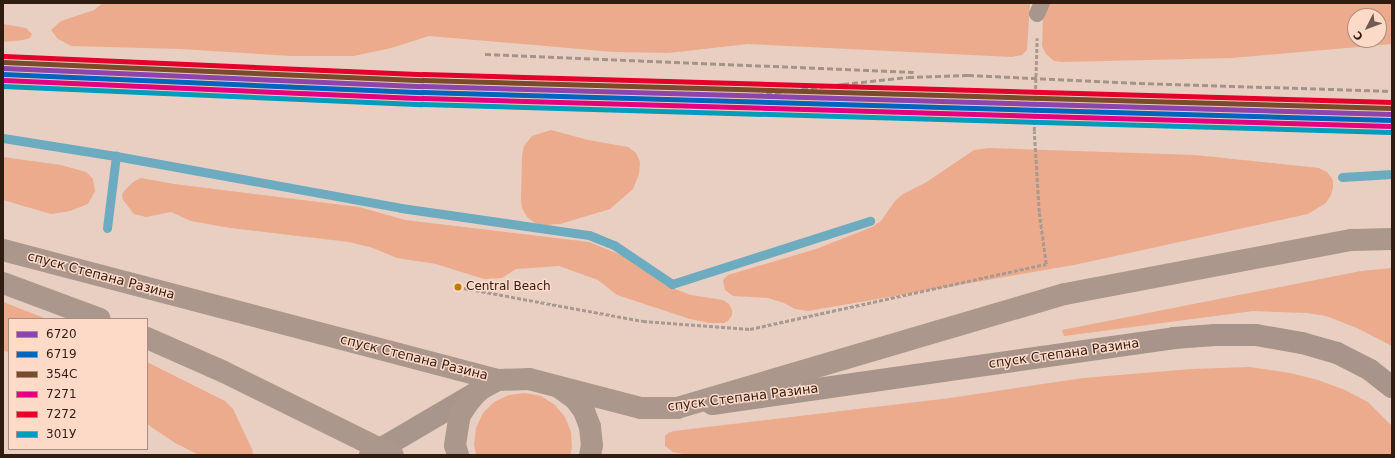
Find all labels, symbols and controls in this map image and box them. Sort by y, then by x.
north arrow [1347,8,1387,48]
text: С [1351,28,1366,43]
street label: спуск Степана Разина [26,249,176,303]
place label: Central Beach [466,280,551,294]
marker: Central Beach [453,282,463,292]
legend [8,318,148,450]
text: 6720 [46,327,77,341]
street label: спуск Степана Разина [338,332,490,384]
street label: спуск Степана Разина [988,336,1140,372]
text: 6719 [46,347,77,361]
text: 354С [46,367,77,381]
street label: спуск Степана Разина [667,381,819,415]
text: 7271 [46,387,77,401]
text: 7272 [46,407,77,421]
text: 301У [46,427,76,441]

